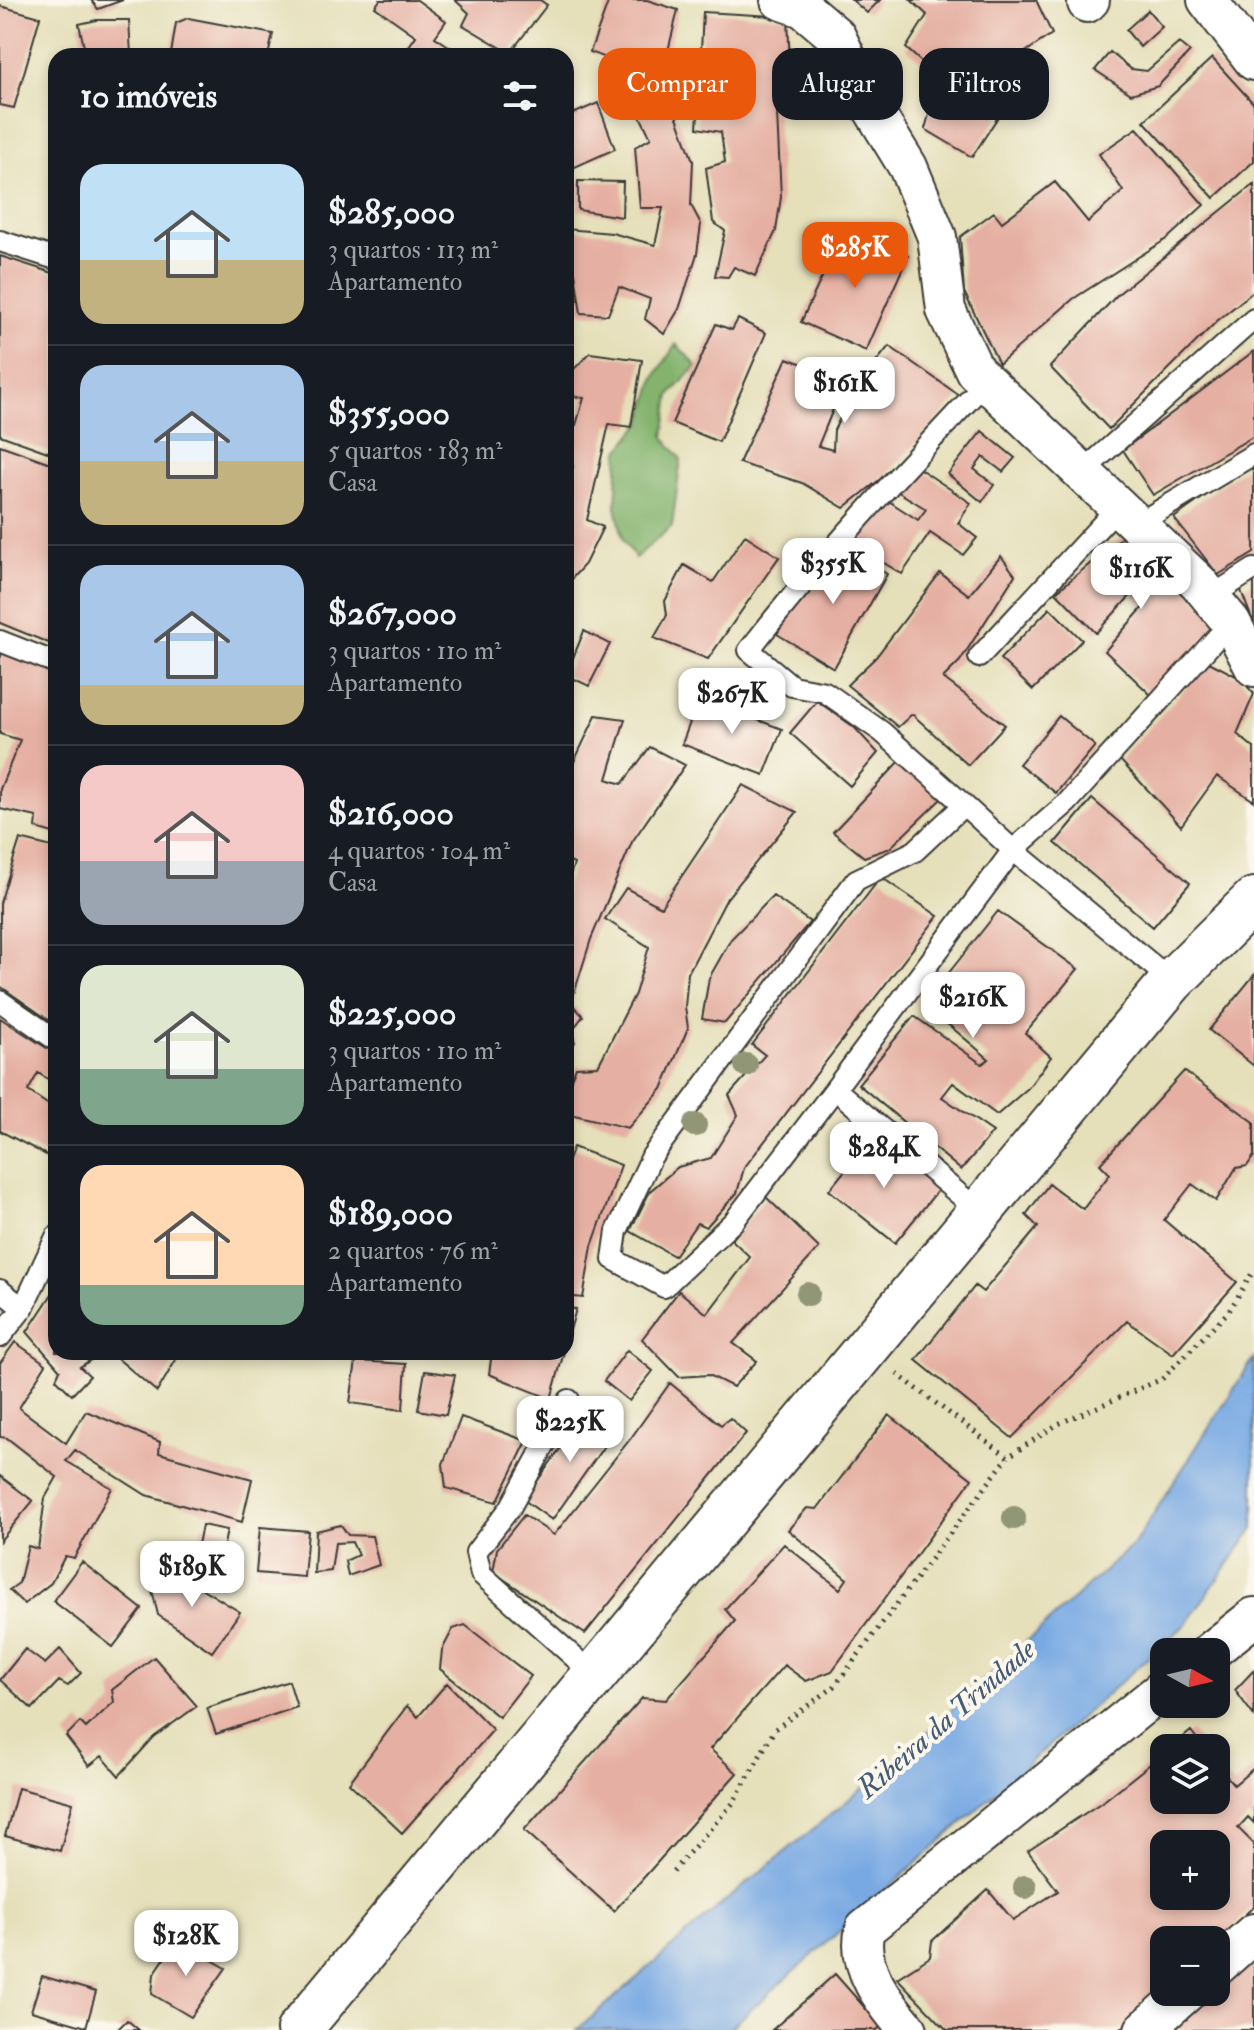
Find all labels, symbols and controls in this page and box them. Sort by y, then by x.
chip: Comprar [598,48,756,120]
chip: Alugar [772,48,903,120]
chip: Filtros [919,48,1049,120]
icon: filters [498,74,542,118]
text: 10 imóveis [80,75,217,118]
text: $285,000 [328,191,455,234]
icon: home [144,196,240,292]
pin: $285K [799,222,911,290]
text: $285K [820,232,890,264]
text: 3 quartos · 113 m² [328,234,498,266]
text: Apartamento [328,266,462,298]
pin: $161K [789,357,901,425]
text: $161K [813,367,877,399]
text: $355,000 [328,392,450,435]
icon: home [144,397,240,493]
text: 5 quartos · 183 m² [328,435,503,467]
text: Casa [328,467,377,499]
pin: $355K [777,538,889,606]
pin: $116K [1085,543,1197,611]
text: $355K [800,548,866,580]
text: $116K [1109,553,1173,585]
text: $267,000 [328,592,457,635]
icon: home [144,597,240,693]
text: 3 quartos · 110 m² [328,635,501,667]
text: Apartamento [328,667,462,699]
pin: $267K [676,668,788,736]
text: $267K [696,678,768,710]
text: $216,000 [328,792,454,835]
icon: home [144,797,240,893]
text: 4 quartos · 104 m² [328,835,510,867]
text: Casa [328,867,377,899]
pin: $216K [917,972,1029,1040]
text: $216K [939,982,1007,1014]
text: $225,000 [328,992,456,1035]
icon: home [144,997,240,1093]
text: 3 quartos · 110 m² [328,1035,501,1067]
text: Apartamento [328,1067,462,1099]
pin: $284K [828,1122,940,1190]
text: $284K [848,1132,920,1164]
text: $189,000 [328,1192,453,1235]
icon: home [144,1197,240,1293]
text: 2 quartos · 76 m² [328,1235,498,1267]
text: Apartamento [328,1267,462,1299]
pin: $225K [514,1396,626,1464]
text: $225K [535,1406,605,1438]
pin: $189K [136,1541,248,1609]
text: $189K [158,1551,226,1583]
water label: Ribeira da Trindade [848,1631,1044,1807]
north arrow [1150,1638,1230,1718]
map controls [1150,1638,1230,2006]
button: layers [1150,1734,1230,1814]
button: + [1150,1830,1230,1910]
pin: $128K [130,1910,242,1978]
text: $128K [152,1920,220,1952]
button: − [1150,1926,1230,2006]

